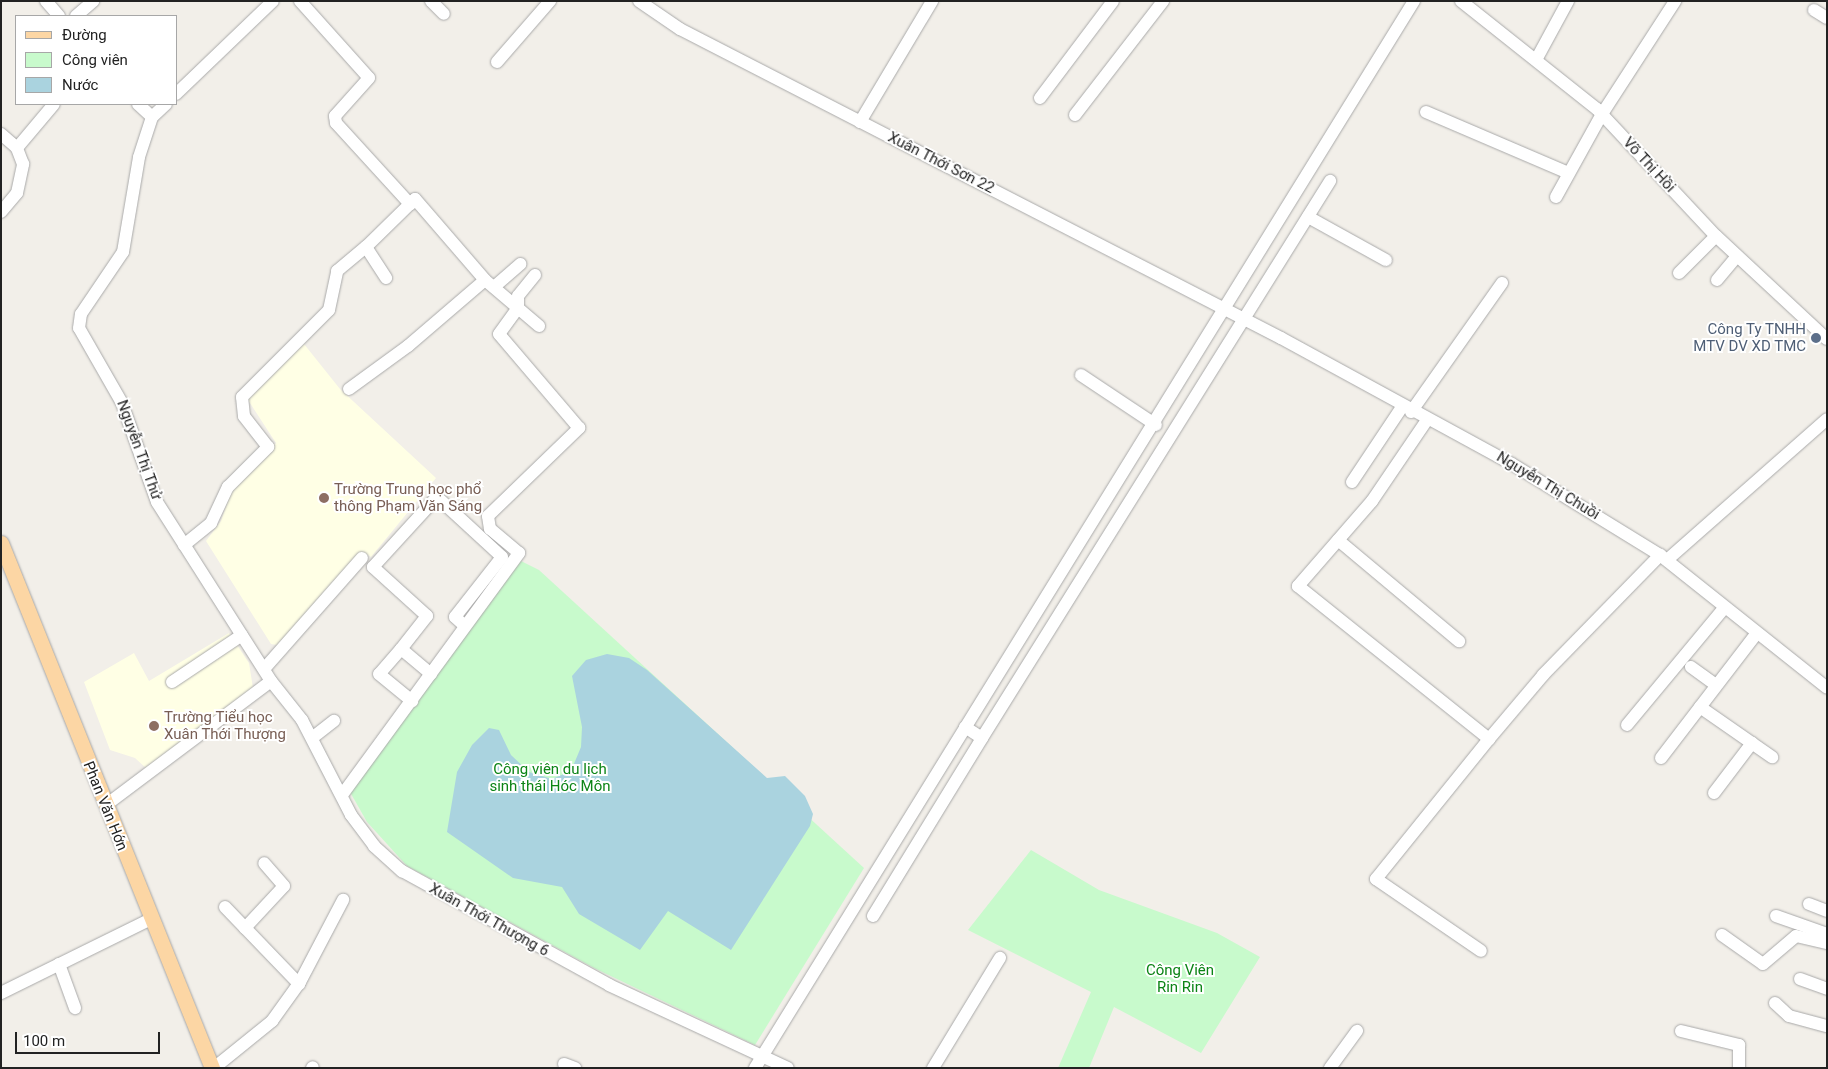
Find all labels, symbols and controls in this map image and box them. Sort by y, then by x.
legend [15,15,178,105]
text: Đường [62,26,107,44]
text: Công viên [62,51,128,69]
text: Nước [62,76,98,94]
street label: Xuân Thới Sơn 22 [885,128,997,198]
street label: Võ Thị Hồi [1619,134,1679,196]
place label: Công Ty TNHH MTV DV XD TMC [1693,320,1806,355]
marker: Công Ty TNHH MTV DV XD TMC [1810,332,1822,344]
street label: Nguyễn Thị Thử [113,397,165,503]
street label: Nguyễn Thị Chuồi [1493,448,1603,524]
place label: Trường Trung học phổ thông Phạm Văn Sáng [334,480,482,515]
marker: Trường Trung học phổ thông Phạm Văn Sáng [318,492,330,504]
place label: Trường Tiểu học Xuân Thới Thượng [164,708,287,743]
marker: Trường Tiểu học Xuân Thới Thượng [148,720,160,732]
street label: Phan Văn Hớn [79,759,131,853]
park label: Công viên du lịch sinh thái Hóc Môn [489,760,611,795]
street label: Xuân Thới Thượng 6 [426,879,552,961]
park label: Công Viên Rin Rin [1146,961,1214,996]
scale bar [18,1022,162,1054]
text: 100 m [23,1032,65,1050]

